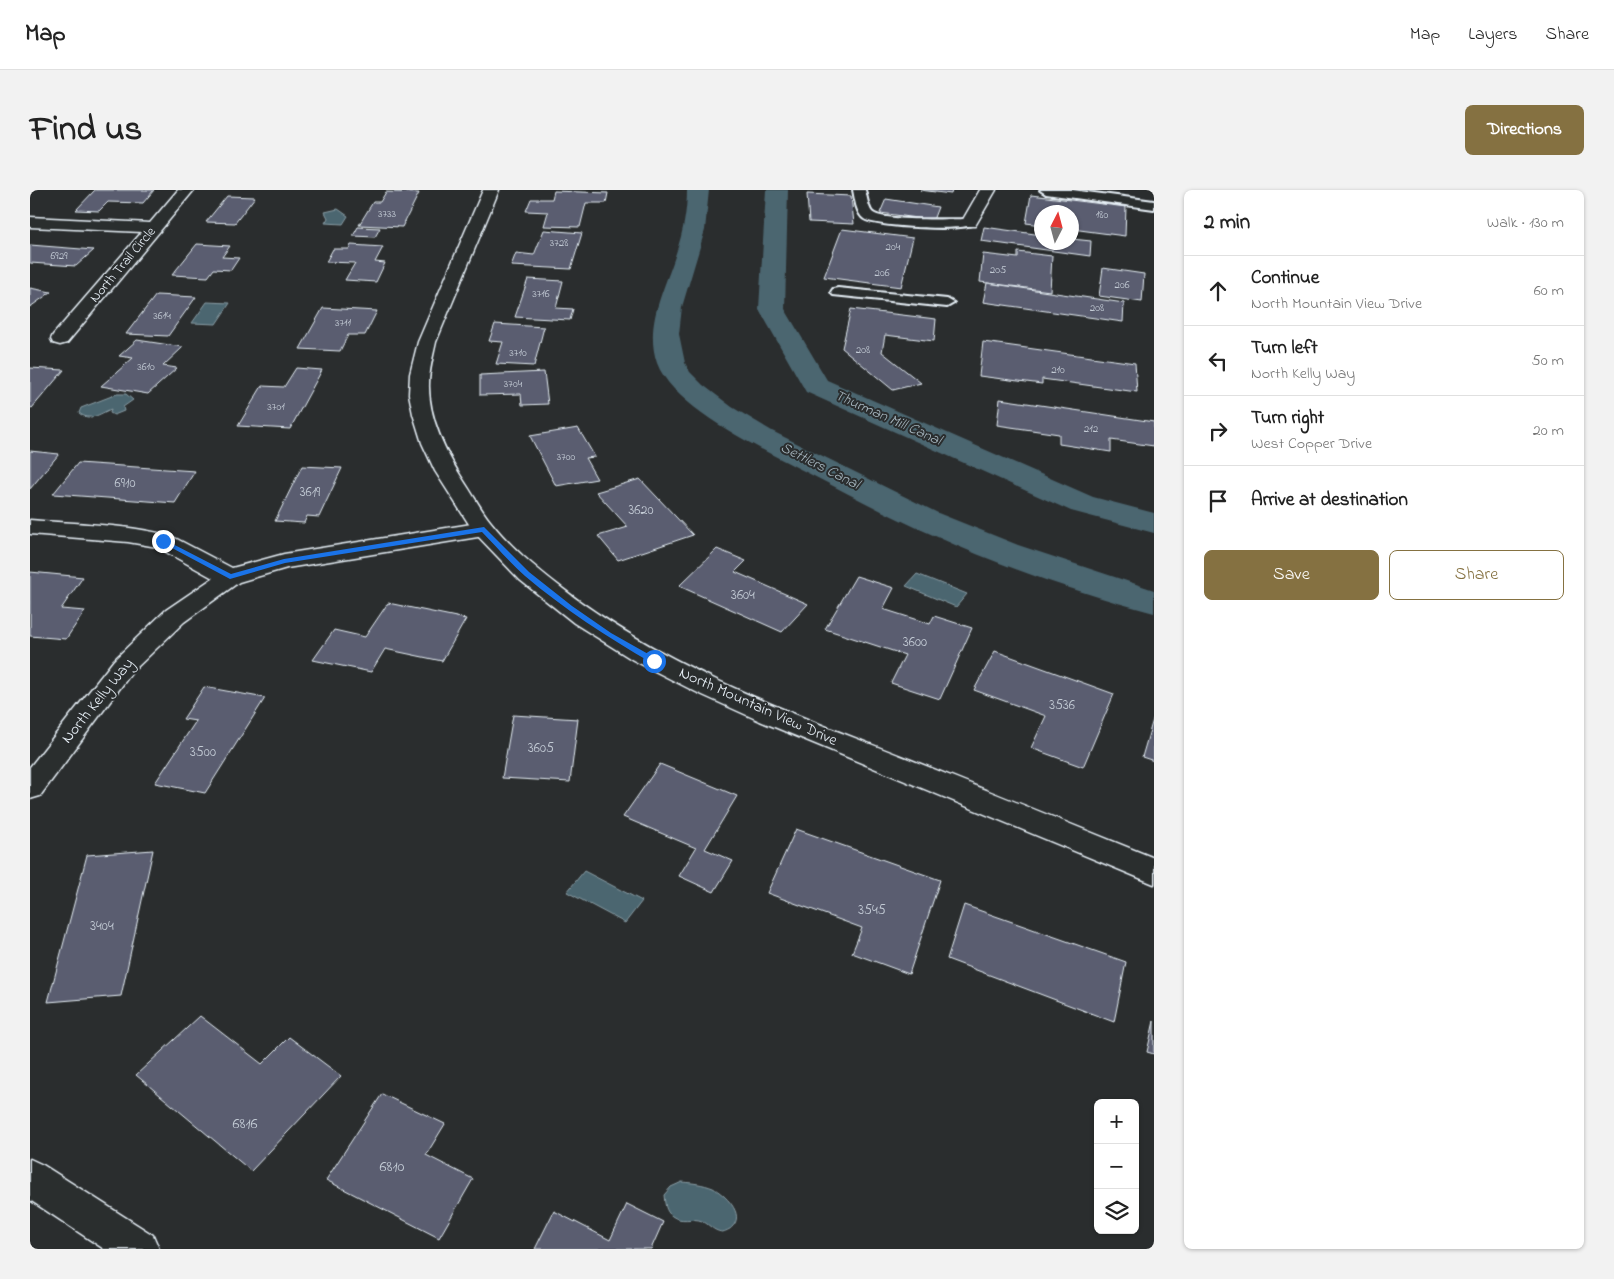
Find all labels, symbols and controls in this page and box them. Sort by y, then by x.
text: Map [25,17,66,52]
text: Map [1410,22,1440,48]
text: Layers [1468,22,1518,48]
text: Share [1546,22,1589,48]
text: Find us [30,105,142,156]
button: Directions [1465,105,1584,155]
north arrow [1034,205,1079,250]
house number: 3733 [378,206,397,222]
house number: 180 [1096,207,1108,223]
text: 2 min [1204,208,1250,238]
text: Walk · 130 m [1487,211,1564,235]
street label: North Trail Circle [85,222,162,308]
house number: 3728 [550,235,568,251]
house number: 204 [886,239,901,255]
house number: 6929 [51,248,68,264]
house number: 205 [990,262,1006,278]
house number: 206 [874,265,890,281]
text: Continue [1251,265,1319,292]
house number: 206 [1114,277,1130,293]
icon: ahead [1204,277,1232,305]
text: 60 m [1534,279,1564,303]
house number: 3716 [532,286,550,302]
text: North Mountain View Drive [1251,292,1422,316]
house number: 208 [1090,300,1104,316]
house number: 3614 [153,308,171,324]
house number: 3711 [335,315,352,331]
text: Turn left [1251,335,1318,362]
house number: 208 [856,342,870,358]
house number: 3710 [509,345,527,361]
icon: left [1204,347,1232,375]
text: 50 m [1532,349,1564,373]
house number: 3610 [137,359,155,375]
house number: 210 [1051,362,1065,378]
text: North Kelly Way [1251,362,1355,386]
house number: 3704 [504,376,523,392]
water label: Thurman Mill Canal [831,385,947,452]
house number: 3701 [267,399,285,415]
text: Turn right [1251,405,1324,432]
icon: right [1204,417,1232,445]
text: 20 m [1533,419,1564,443]
house number: 212 [1084,421,1099,437]
text: West Copper Drive [1251,432,1372,456]
water label: Settlers Canal [777,437,866,496]
house number: 3700 [557,449,576,465]
house number: 6910 [115,473,135,494]
house number: 3619 [300,482,321,503]
icon: arrive [1204,487,1232,515]
text: Arrive at destination [1251,487,1408,514]
house number: 3620 [629,500,653,521]
route end [152,530,175,553]
button: Save [1204,550,1379,600]
button: Share [1389,550,1564,600]
house number: 3604 [731,585,755,606]
house number: 3600 [903,632,927,653]
route start [643,650,666,673]
street label: North Kelly Way [56,653,140,749]
street label: North Mountain View Drive [675,661,842,753]
house number: 3536 [1049,695,1075,716]
house number: 3605 [528,738,554,759]
house number: 3500 [190,742,216,763]
house number: 3545 [858,900,886,921]
house number: 3404 [90,916,114,937]
map controls [1094,1099,1139,1234]
button: + [1094,1099,1139,1144]
house number: 6816 [232,1112,258,1136]
button: − [1094,1144,1139,1189]
house number: 6810 [379,1155,405,1179]
button: layers [1094,1189,1139,1234]

